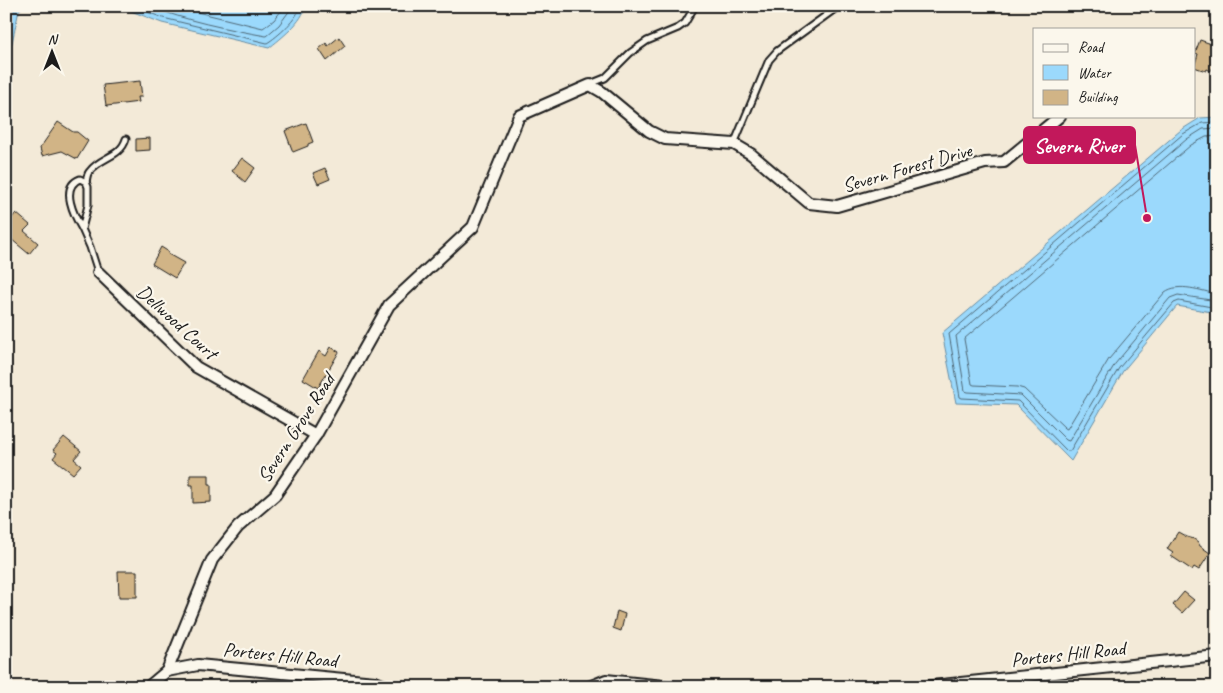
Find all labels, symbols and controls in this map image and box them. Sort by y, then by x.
north arrow [28,28,78,78]
legend [1033,28,1196,118]
text: N [48,31,59,48]
text: Road [1078,38,1105,57]
text: Water [1078,64,1112,83]
text: Building [1078,88,1118,107]
callout: Severn River [1024,127,1135,163]
text: Severn River [1034,133,1127,159]
street label: Severn Forest Drive [839,137,976,198]
street label: Dellwood Court [131,279,225,367]
street label: Severn Grove Road [251,366,342,487]
street label: Porters Hill Road [1010,635,1129,672]
street label: Porters Hill Road [222,637,341,674]

